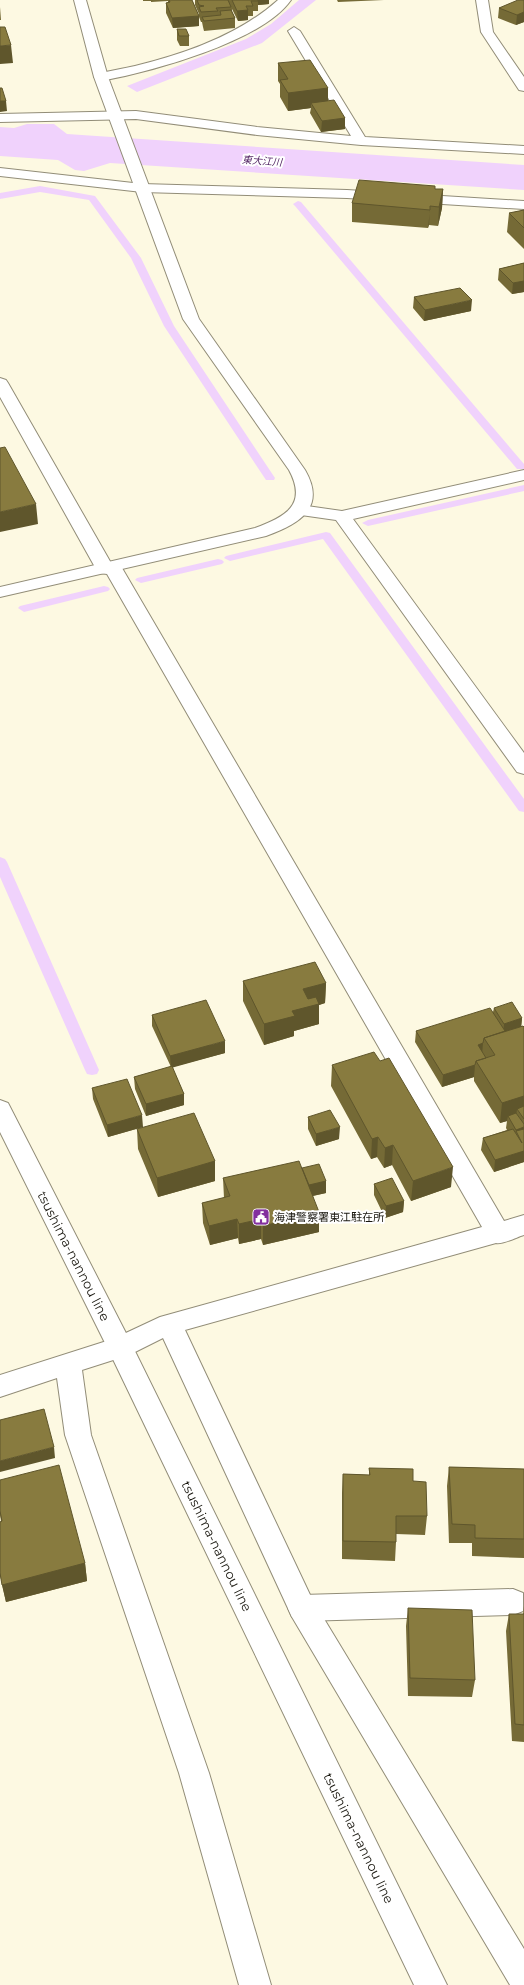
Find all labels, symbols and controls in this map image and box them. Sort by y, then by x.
water label: 東大江川 [242,153,283,169]
street label: tsushima-nannou line [34,1188,114,1324]
public building icon: 海津警察署東江駐在所 [251,1207,271,1227]
place label: 海津警察署東江駐在所 [274,1210,385,1224]
street label: tsushima-nannou line [178,1478,256,1614]
street label: tsushima-nannou line [320,1770,398,1906]

